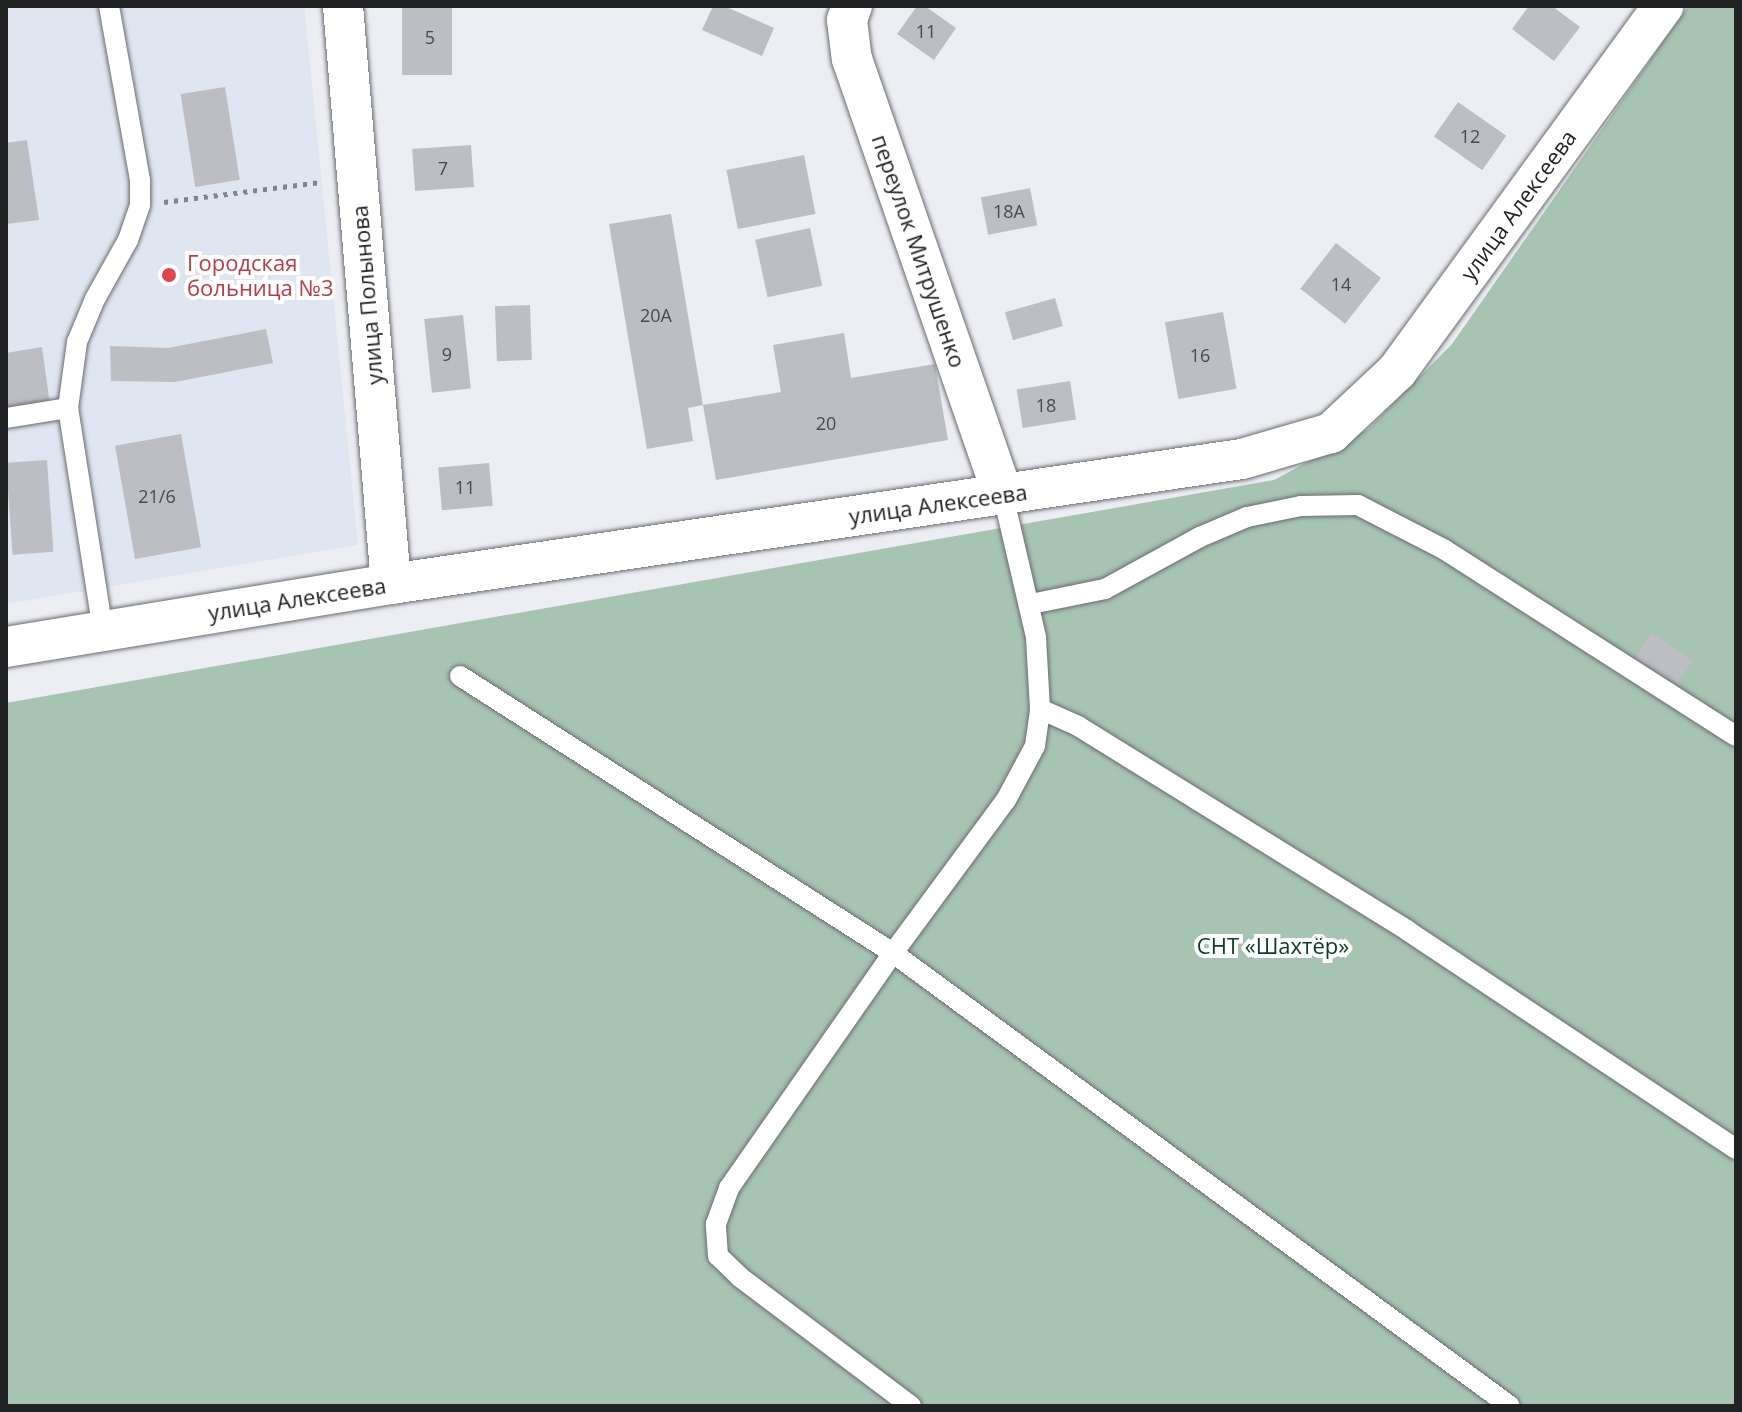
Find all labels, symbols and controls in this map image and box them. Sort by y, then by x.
house number: 11 [916,20,936,42]
house number: 5 [425,26,435,48]
street label: улица Алексеева [1455,125,1581,285]
house number: 12 [1460,125,1480,147]
street label: переулок Митрушенко [867,131,971,371]
house number: 7 [438,157,448,179]
house number: 18А [993,200,1025,222]
street label: улица Полынова [346,204,388,386]
place label: Городская больница №3 [187,249,333,300]
marker: Городская больница №3 [158,264,180,286]
house number: 14 [1331,273,1351,295]
house number: 20А [640,304,672,326]
house number: 9 [442,343,452,365]
house number: 16 [1190,344,1210,366]
house number: 18 [1036,394,1056,416]
house number: 20 [816,412,836,434]
house number: 11 [455,476,475,498]
street label: улица Алексеева [847,478,1029,530]
house number: 21/6 [138,485,176,507]
street label: улица Алексеева [206,572,388,626]
park label: СНТ «Шахтёр» [1197,933,1349,959]

